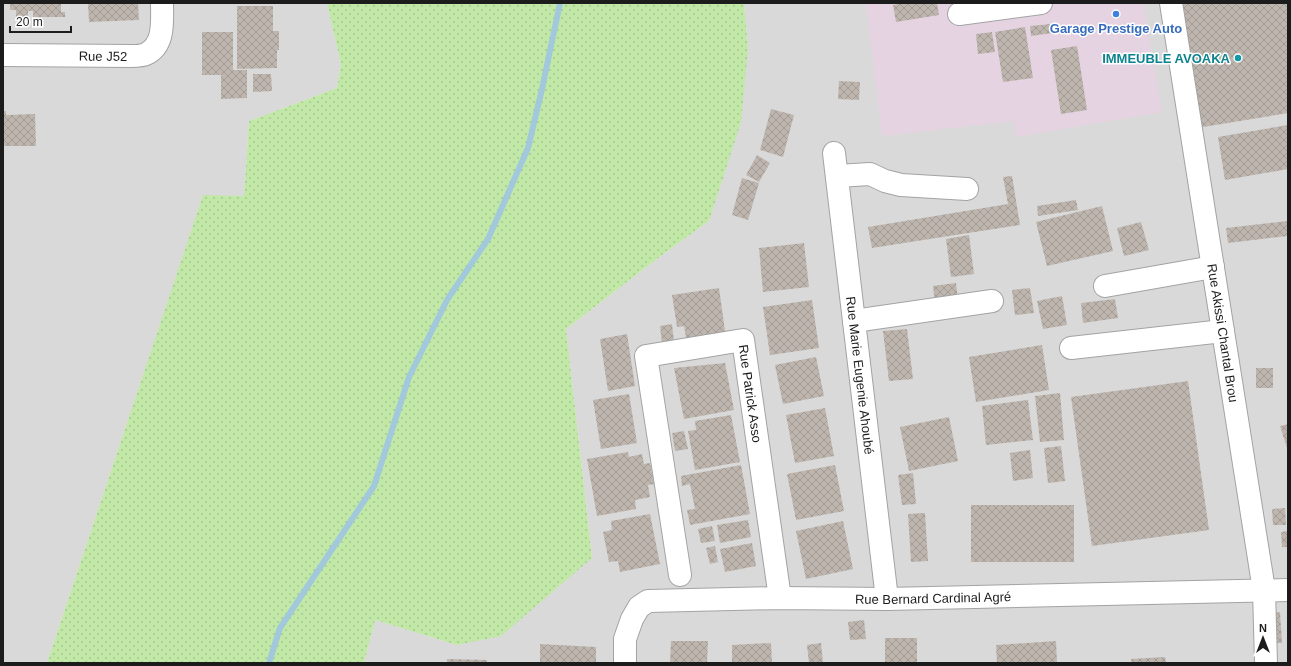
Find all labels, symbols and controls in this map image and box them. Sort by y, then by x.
scale bar [10,8,71,34]
marker: Garage Prestige Auto [1111,9,1121,19]
text: 20 m [16,15,43,29]
place label: Garage Prestige Auto [1050,21,1182,36]
street label: Rue J52 [79,49,127,64]
place label: IMMEUBLE AVOAKA [1102,51,1231,66]
marker: IMMEUBLE AVOAKA [1233,53,1243,63]
street label: Rue Akissi Chantal Brou [1204,263,1241,403]
street label: Rue Marie Eugenie Ahoubé [843,296,877,455]
street label: Rue Patrick Asso [736,343,765,444]
street label: Rue Bernard Cardinal Agré [855,589,1011,607]
north arrow [1243,618,1283,658]
text: N [1259,622,1267,634]

